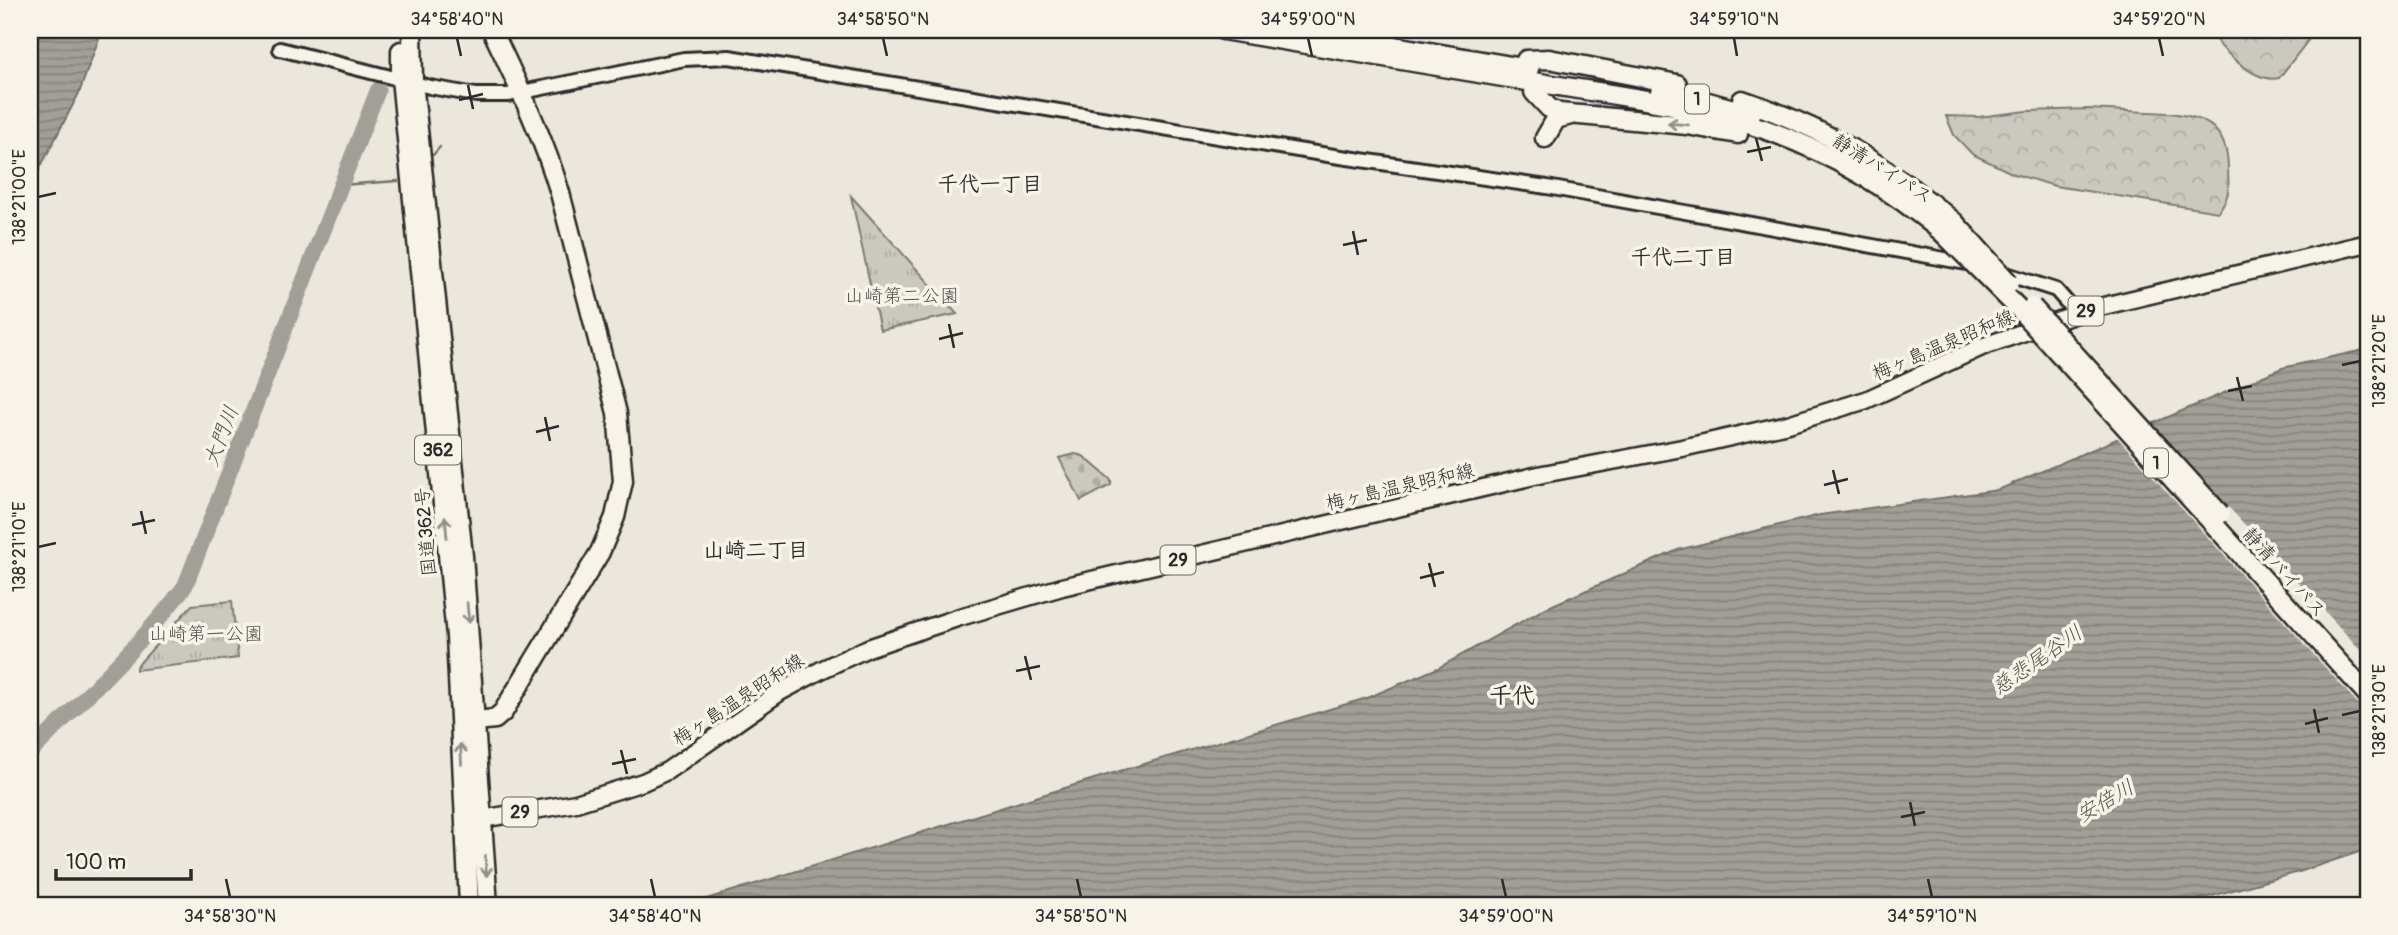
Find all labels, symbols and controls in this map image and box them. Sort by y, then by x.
text: 34°58'40"N [411,8,503,31]
text: 34°58'50"N [837,8,929,31]
text: 34°59'00"N [1260,8,1356,31]
text: 34°59'10"N [1689,8,1779,31]
text: 34°59'20"N [2113,8,2205,31]
road number: 1 [1685,84,1709,114]
one-way arrow [1667,117,1690,130]
street label: 静清バイパス [1828,129,1937,209]
text: 138°21'00"E [8,149,31,245]
district label: 千代一丁目 [938,171,1043,198]
district label: 千代二丁目 [1631,244,1736,271]
park label: 山崎第二公園 [845,284,959,308]
road number: 29 [2068,296,2104,326]
street label: 梅ヶ島温泉昭和線 [1869,304,2018,386]
text: 138°21'20"E [2368,314,2391,408]
water label: 大門川 [198,402,245,470]
road number: 362 [415,436,461,464]
road number: 1 [2144,448,2168,477]
street label: 梅ヶ島温泉昭和線 [1323,458,1477,516]
street label: 国道362号 [410,486,442,577]
text: 138°21'10"E [8,502,31,592]
one-way arrow [439,516,452,539]
street label: 静清バイパス [2237,522,2331,623]
district label: 山崎二丁目 [704,537,809,564]
road number: 29 [1160,546,1196,574]
one-way arrow [462,601,475,623]
water label: 慈悲尾谷川 [1987,619,2088,702]
park label: 山崎第一公園 [149,622,263,646]
street label: 梅ヶ島温泉昭和線 [668,648,809,751]
text: 138°21'30"E [2368,664,2391,758]
district label: 千代 [1489,681,1535,710]
one-way arrow [455,743,468,766]
water label: 安倍川 [2071,774,2139,829]
road number: 29 [503,798,538,826]
scale bar [56,837,191,881]
text: 100 m [66,849,126,876]
one-way arrow [480,855,493,877]
text: 34°58'30"N [184,905,276,928]
text: 34°58'40"N [609,905,701,928]
text: 34°58'50"N [1035,905,1127,928]
text: 34°59'00"N [1458,905,1554,928]
text: 34°59'10"N [1887,905,1977,928]

